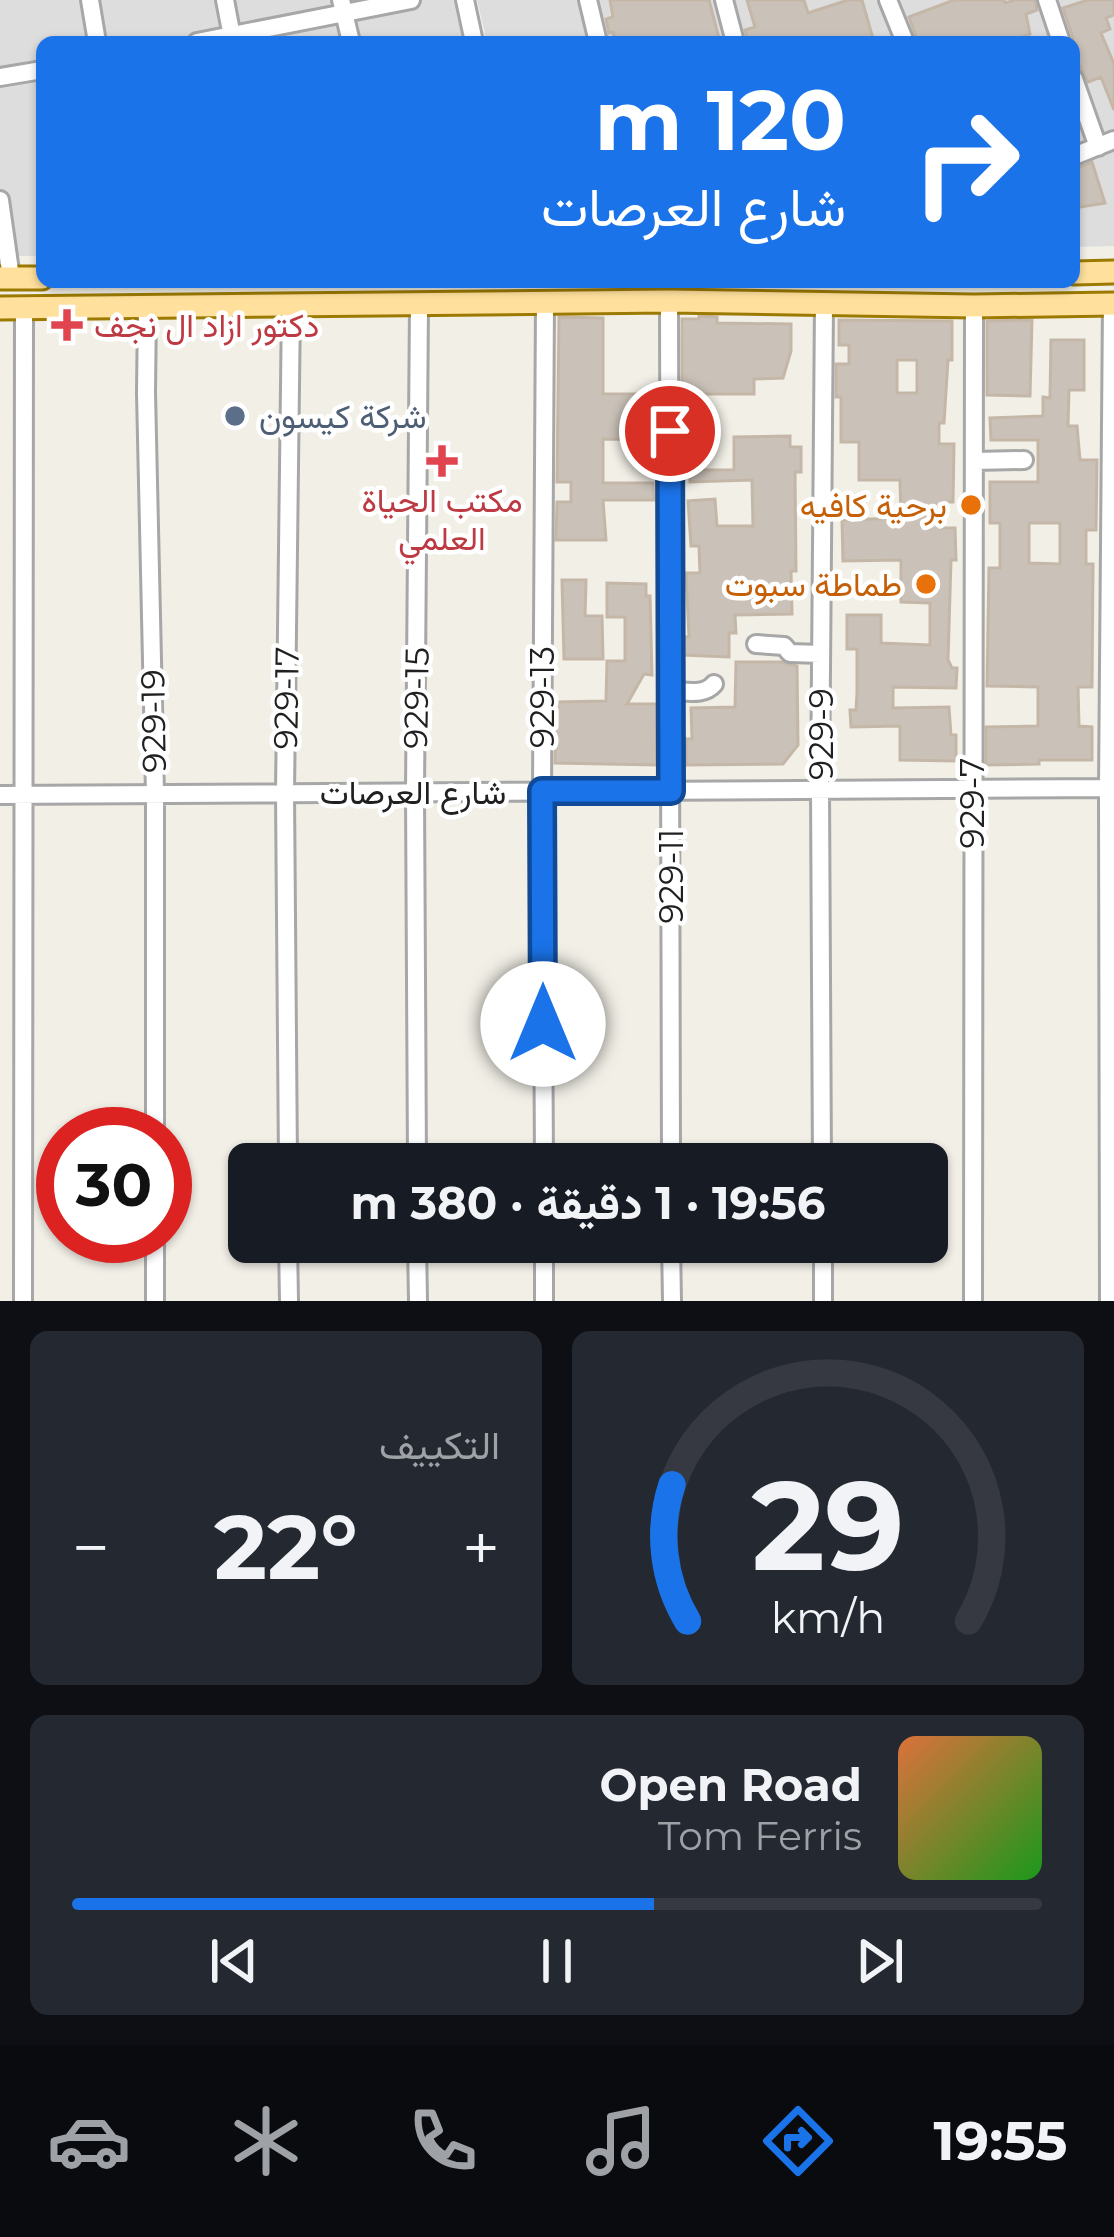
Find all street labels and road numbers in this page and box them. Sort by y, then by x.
street label: 929-17 [265,646,307,750]
street label: 929-13 [522,646,562,748]
street label: 929-15 [395,647,437,749]
street label: 929-19 [132,669,174,773]
street label: 929-9 [801,688,841,780]
street label: 929-7 [952,758,992,848]
street label: شارع العرصات [320,772,506,815]
street label: 929-11 [651,828,691,924]

